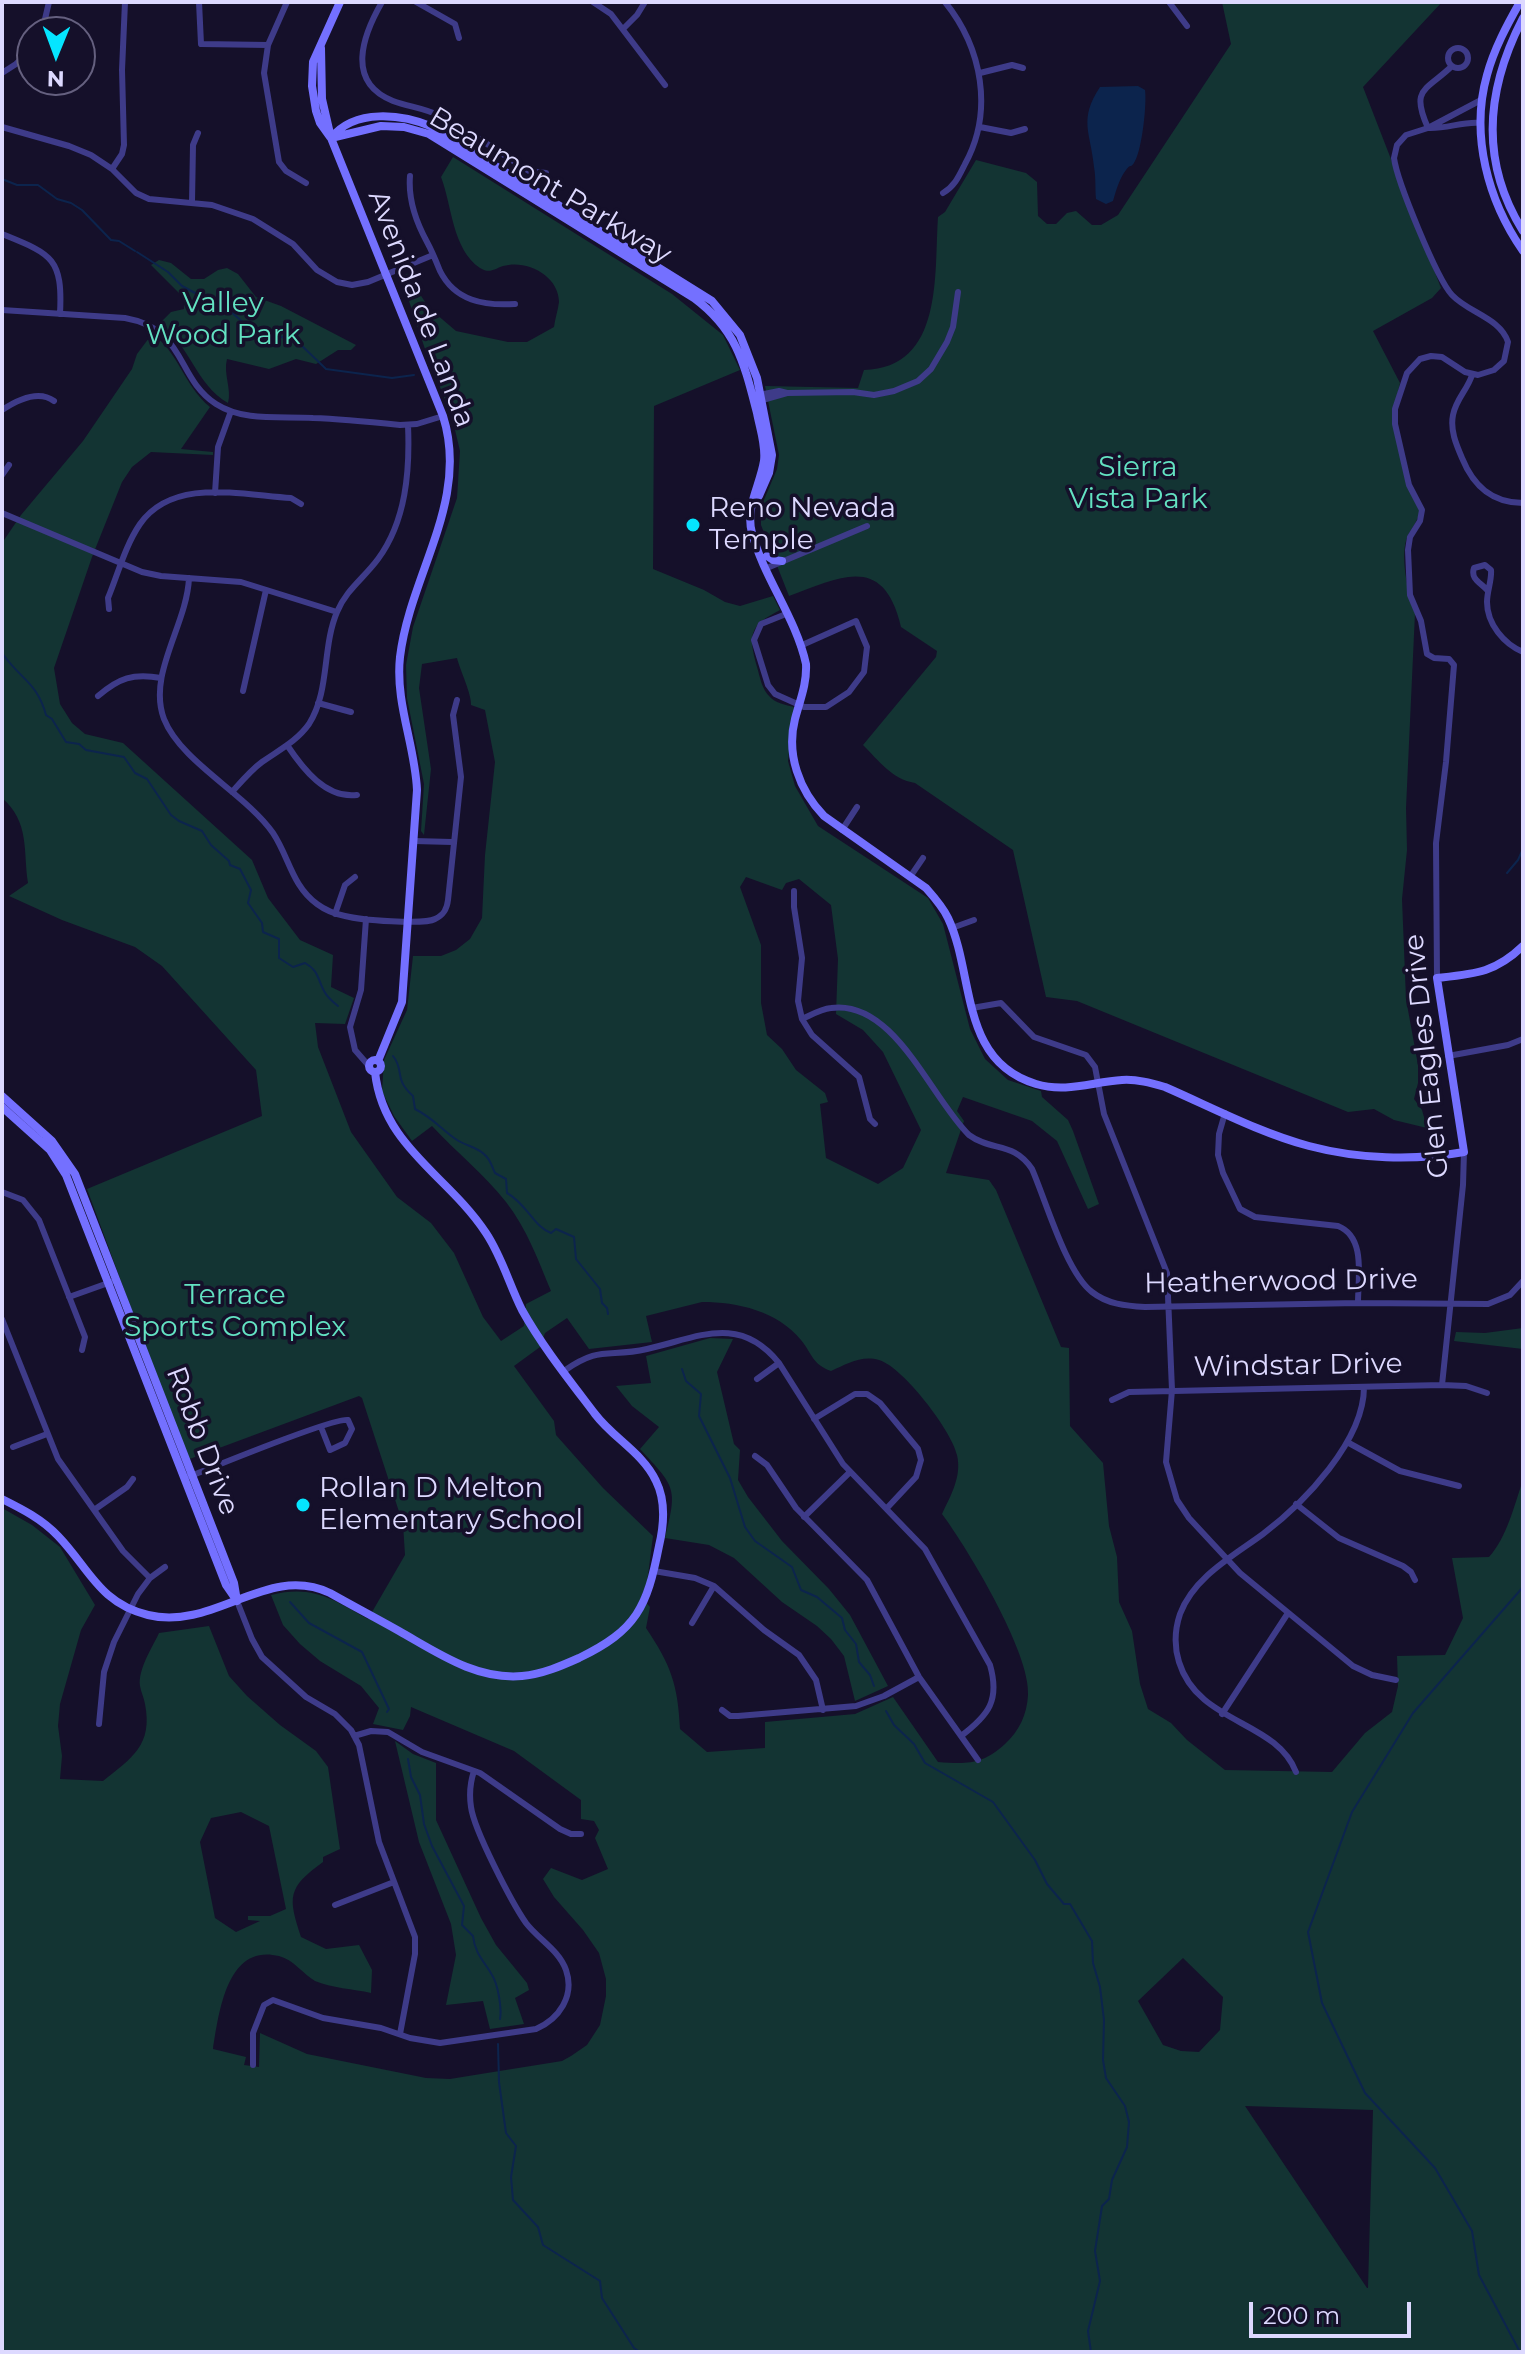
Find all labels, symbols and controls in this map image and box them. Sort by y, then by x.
north arrow [16,16,96,96]
text: N [46,65,65,92]
street label: Beaumont Parkway [423,100,677,272]
street label: Avenida de Landa [360,186,482,432]
park label: Valley Wood Park [146,287,300,353]
park label: Sierra Vista Park [1069,451,1207,517]
place label: Reno Nevada Temple [709,492,896,558]
marker: Reno Nevada Temple [684,516,702,534]
street label: Glen Eagles Drive [1397,932,1457,1180]
street label: Heatherwood Drive [1144,1263,1418,1301]
park label: Terrace Sports Complex [124,1279,346,1345]
street label: Windstar Drive [1193,1347,1403,1385]
street label: Robb Drive [158,1362,246,1520]
place label: Rollan D Melton Elementary School [319,1472,583,1538]
marker: Rollan D Melton Elementary School [294,1496,312,1514]
scale bar [1253,2286,1415,2336]
text: 200 m [1263,2301,1340,2330]

